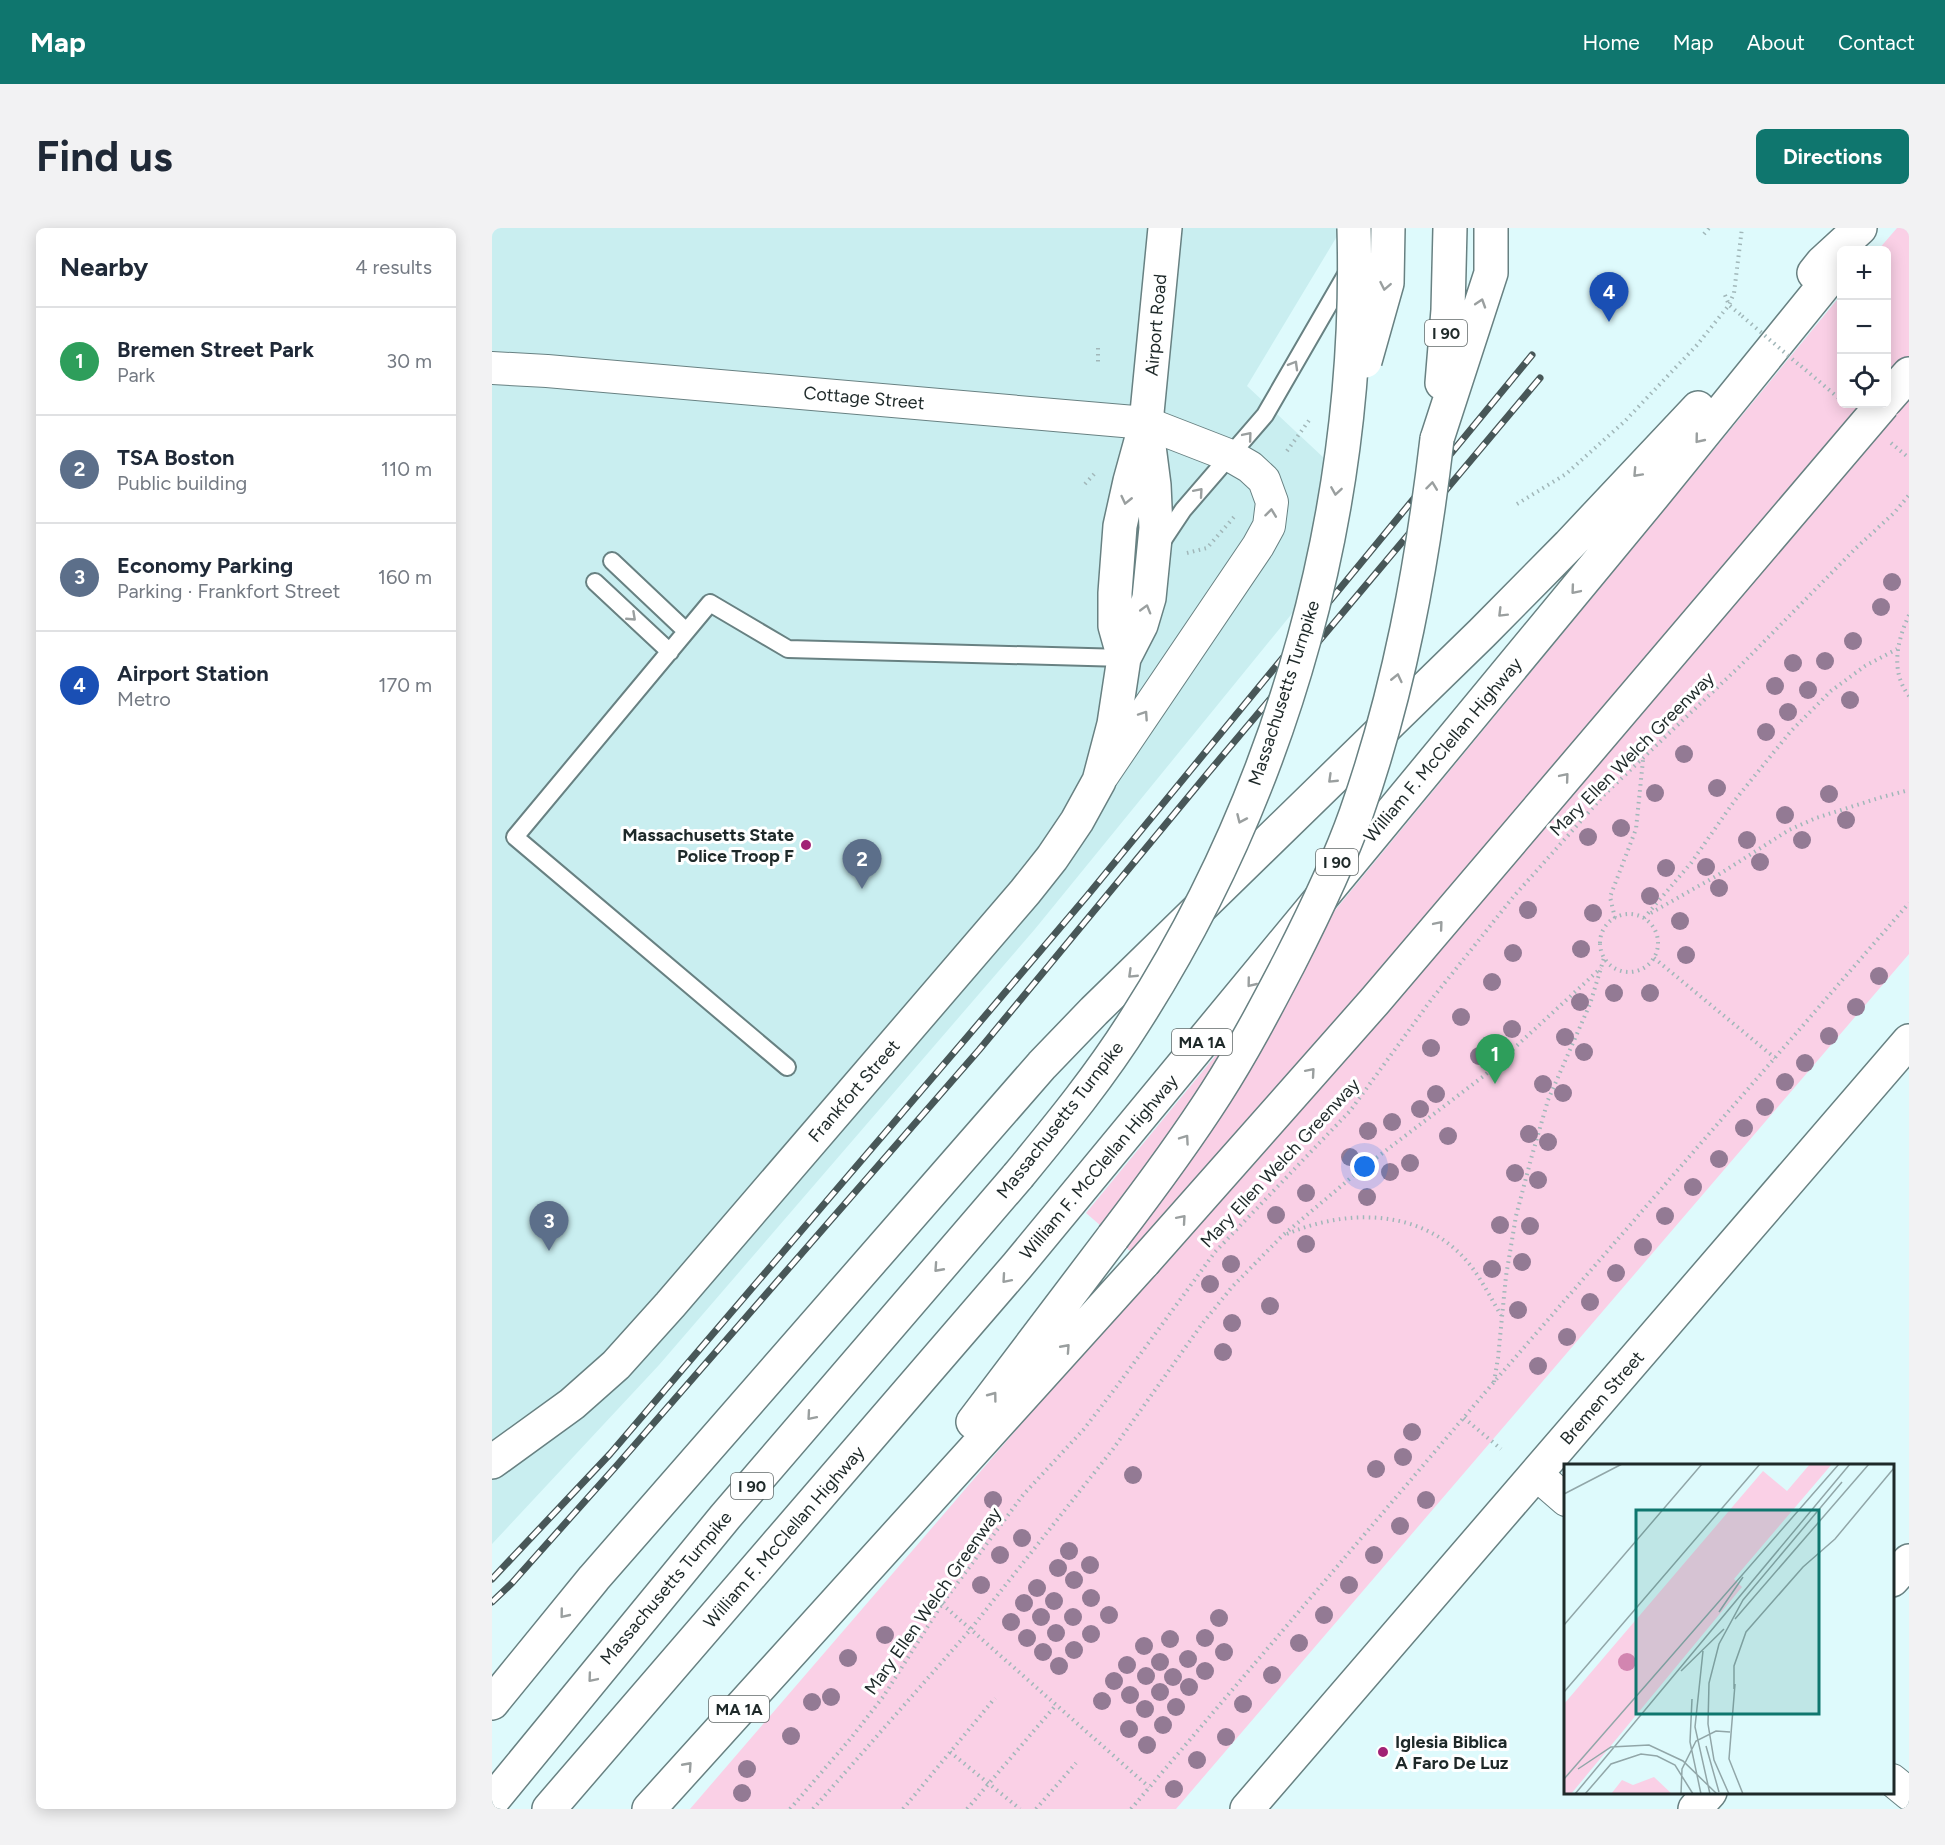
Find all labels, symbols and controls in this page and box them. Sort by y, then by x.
text: Map [30,25,86,59]
text: Home [1583,30,1640,55]
text: Map [1673,30,1714,55]
text: About [1747,30,1805,55]
text: Contact [1838,30,1915,55]
button: Directions [1756,129,1909,184]
text: Find us [36,131,173,182]
map controls [1837,246,1891,408]
button: + [1837,246,1891,300]
text: Nearby [60,251,148,283]
text: 4 results [355,255,432,279]
pin: 4 [1590,272,1628,322]
street label: Airport Road [1141,273,1171,377]
one-way arrow [1379,281,1392,291]
one-way arrow [1474,298,1487,309]
button: − [1837,300,1891,354]
road number: I 90 [1425,320,1467,346]
text: Bremen Street Park [117,336,314,363]
text: 1 [75,349,84,373]
text: 30 m [386,349,432,373]
button: locate [1837,354,1891,408]
one-way arrow [1287,361,1299,371]
text: Park [117,363,155,387]
street label: Cottage Street [803,382,926,414]
one-way arrow [1241,432,1252,443]
one-way arrow [1695,432,1706,443]
text: TSA Boston [117,444,235,471]
text: 2 [74,457,85,481]
text: 110 m [381,457,432,481]
one-way arrow [1634,466,1645,477]
text: Public building [117,471,247,495]
one-way arrow [1425,482,1438,491]
one-way arrow [1330,486,1342,495]
one-way arrow [1192,488,1203,499]
one-way arrow [1120,494,1133,504]
one-way arrow [1264,508,1277,517]
text: Economy Parking [117,552,293,579]
text: 3 [74,565,85,589]
text: 160 m [378,565,432,589]
text: Parking · Frankfort Street [117,579,340,603]
one-way arrow [1572,583,1583,594]
street label: Massachusetts Turnpike [1244,598,1324,788]
one-way arrow [1139,604,1151,615]
one-way arrow [1498,606,1509,617]
one-way arrow [625,610,636,621]
street label: William F. McClellan Highway [1359,653,1527,847]
text: Airport Station [117,660,269,687]
street label: Mary Ellen Welch Greenway [1545,667,1719,841]
text: 4 [73,673,86,697]
text: 170 m [378,673,432,697]
one-way arrow [1389,673,1402,683]
text: Metro [117,687,171,711]
one-way arrow [1137,711,1148,722]
one-way arrow [1328,771,1339,782]
one-way arrow [1558,773,1569,784]
one-way arrow [1237,812,1249,823]
place label: Massachusetts State Police Troop F [622,824,794,867]
marker: Massachusetts State Police Troop F [799,838,813,852]
pin: 2 [842,840,881,889]
road number: I 90 [1316,849,1358,875]
one-way arrow [1432,921,1443,932]
one-way arrow [1129,966,1140,977]
one-way arrow [1247,976,1258,987]
road number: MA 1A [1172,1029,1232,1055]
pin: 1 [1476,1034,1514,1084]
street label: Frankfort Street [804,1035,905,1147]
street label: Massachusetts Turnpike [992,1037,1128,1203]
one-way arrow [1304,1069,1315,1079]
street label: William F. McClellan Highway [1015,1070,1183,1264]
street label: Mary Ellen Welch Greenway [1196,1073,1365,1252]
one-way arrow [1178,1135,1189,1146]
your location [1350,1152,1379,1181]
pin: 3 [530,1202,568,1251]
one-way arrow [1175,1215,1186,1225]
one-way arrow [935,1261,946,1272]
one-way arrow [1002,1272,1013,1283]
one-way arrow [1059,1344,1070,1355]
street label: Bremen Street [1555,1347,1649,1449]
one-way arrow [985,1392,996,1403]
one-way arrow [808,1409,819,1420]
street label: William F. McClellan Highway [699,1441,870,1633]
inset map [1564,1464,1894,1794]
road number: I 90 [731,1473,773,1499]
street label: Mary Ellen Welch Greenway [860,1503,1006,1699]
street label: Massachusetts Turnpike [595,1507,737,1669]
one-way arrow [561,1607,572,1618]
one-way arrow [588,1671,599,1682]
road number: MA 1A [709,1696,769,1722]
place label: Iglesia Biblica A Faro De Luz [1395,1731,1509,1774]
marker: Iglesia Biblica A Faro De Luz [1376,1745,1390,1759]
one-way arrow [681,1762,692,1772]

